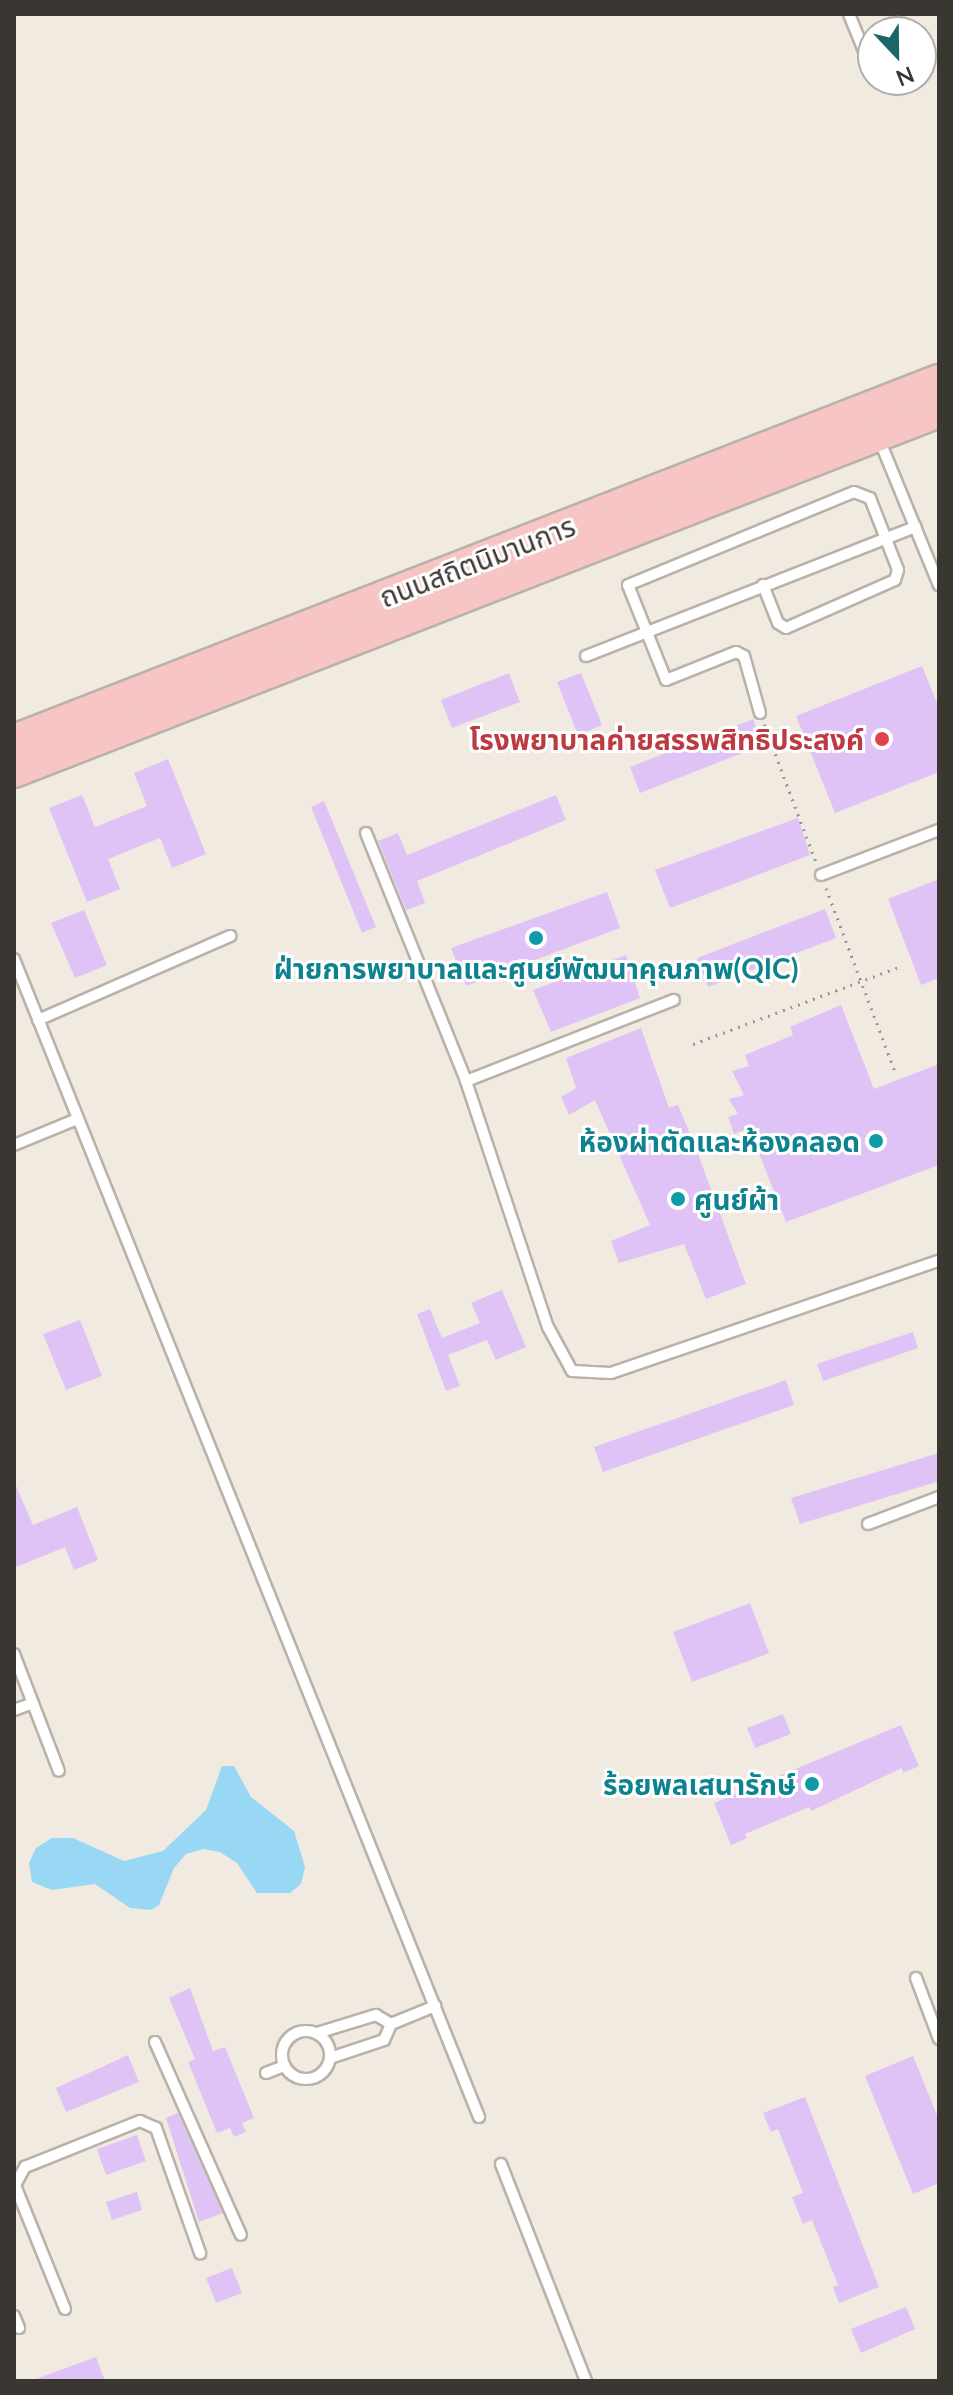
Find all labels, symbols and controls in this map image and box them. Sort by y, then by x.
north arrow [857,16,937,96]
text: N [893,61,918,93]
street label: ถนนสถิตนิมานการ [375,508,579,614]
place label: โรงพยาบาลค่ายสรรพสิทธิประสงค์ [470,722,864,756]
marker: โรงพยาบาลค่ายสรรพสิทธิประสงค์ [871,728,893,750]
marker: ฝ่ายการพยาบาลและศูนย์พัฒนาคุณภาพ(QIC) [527,929,545,947]
place label: ฝ่ายการพยาบาลและศูนย์พัฒนาคุณภาพ(QIC) [274,951,798,985]
place label: ห้องผ่าตัดและห้องคลอด [579,1124,860,1158]
marker: ห้องผ่าตัดและห้องคลอด [867,1132,885,1150]
place label: ศูนย์ผ้า [694,1182,779,1216]
marker: ศูนย์ผ้า [669,1190,687,1208]
place label: ร้อยพลเสนารักษ์ [603,1767,796,1801]
marker: ร้อยพลเสนารักษ์ [803,1775,821,1793]

